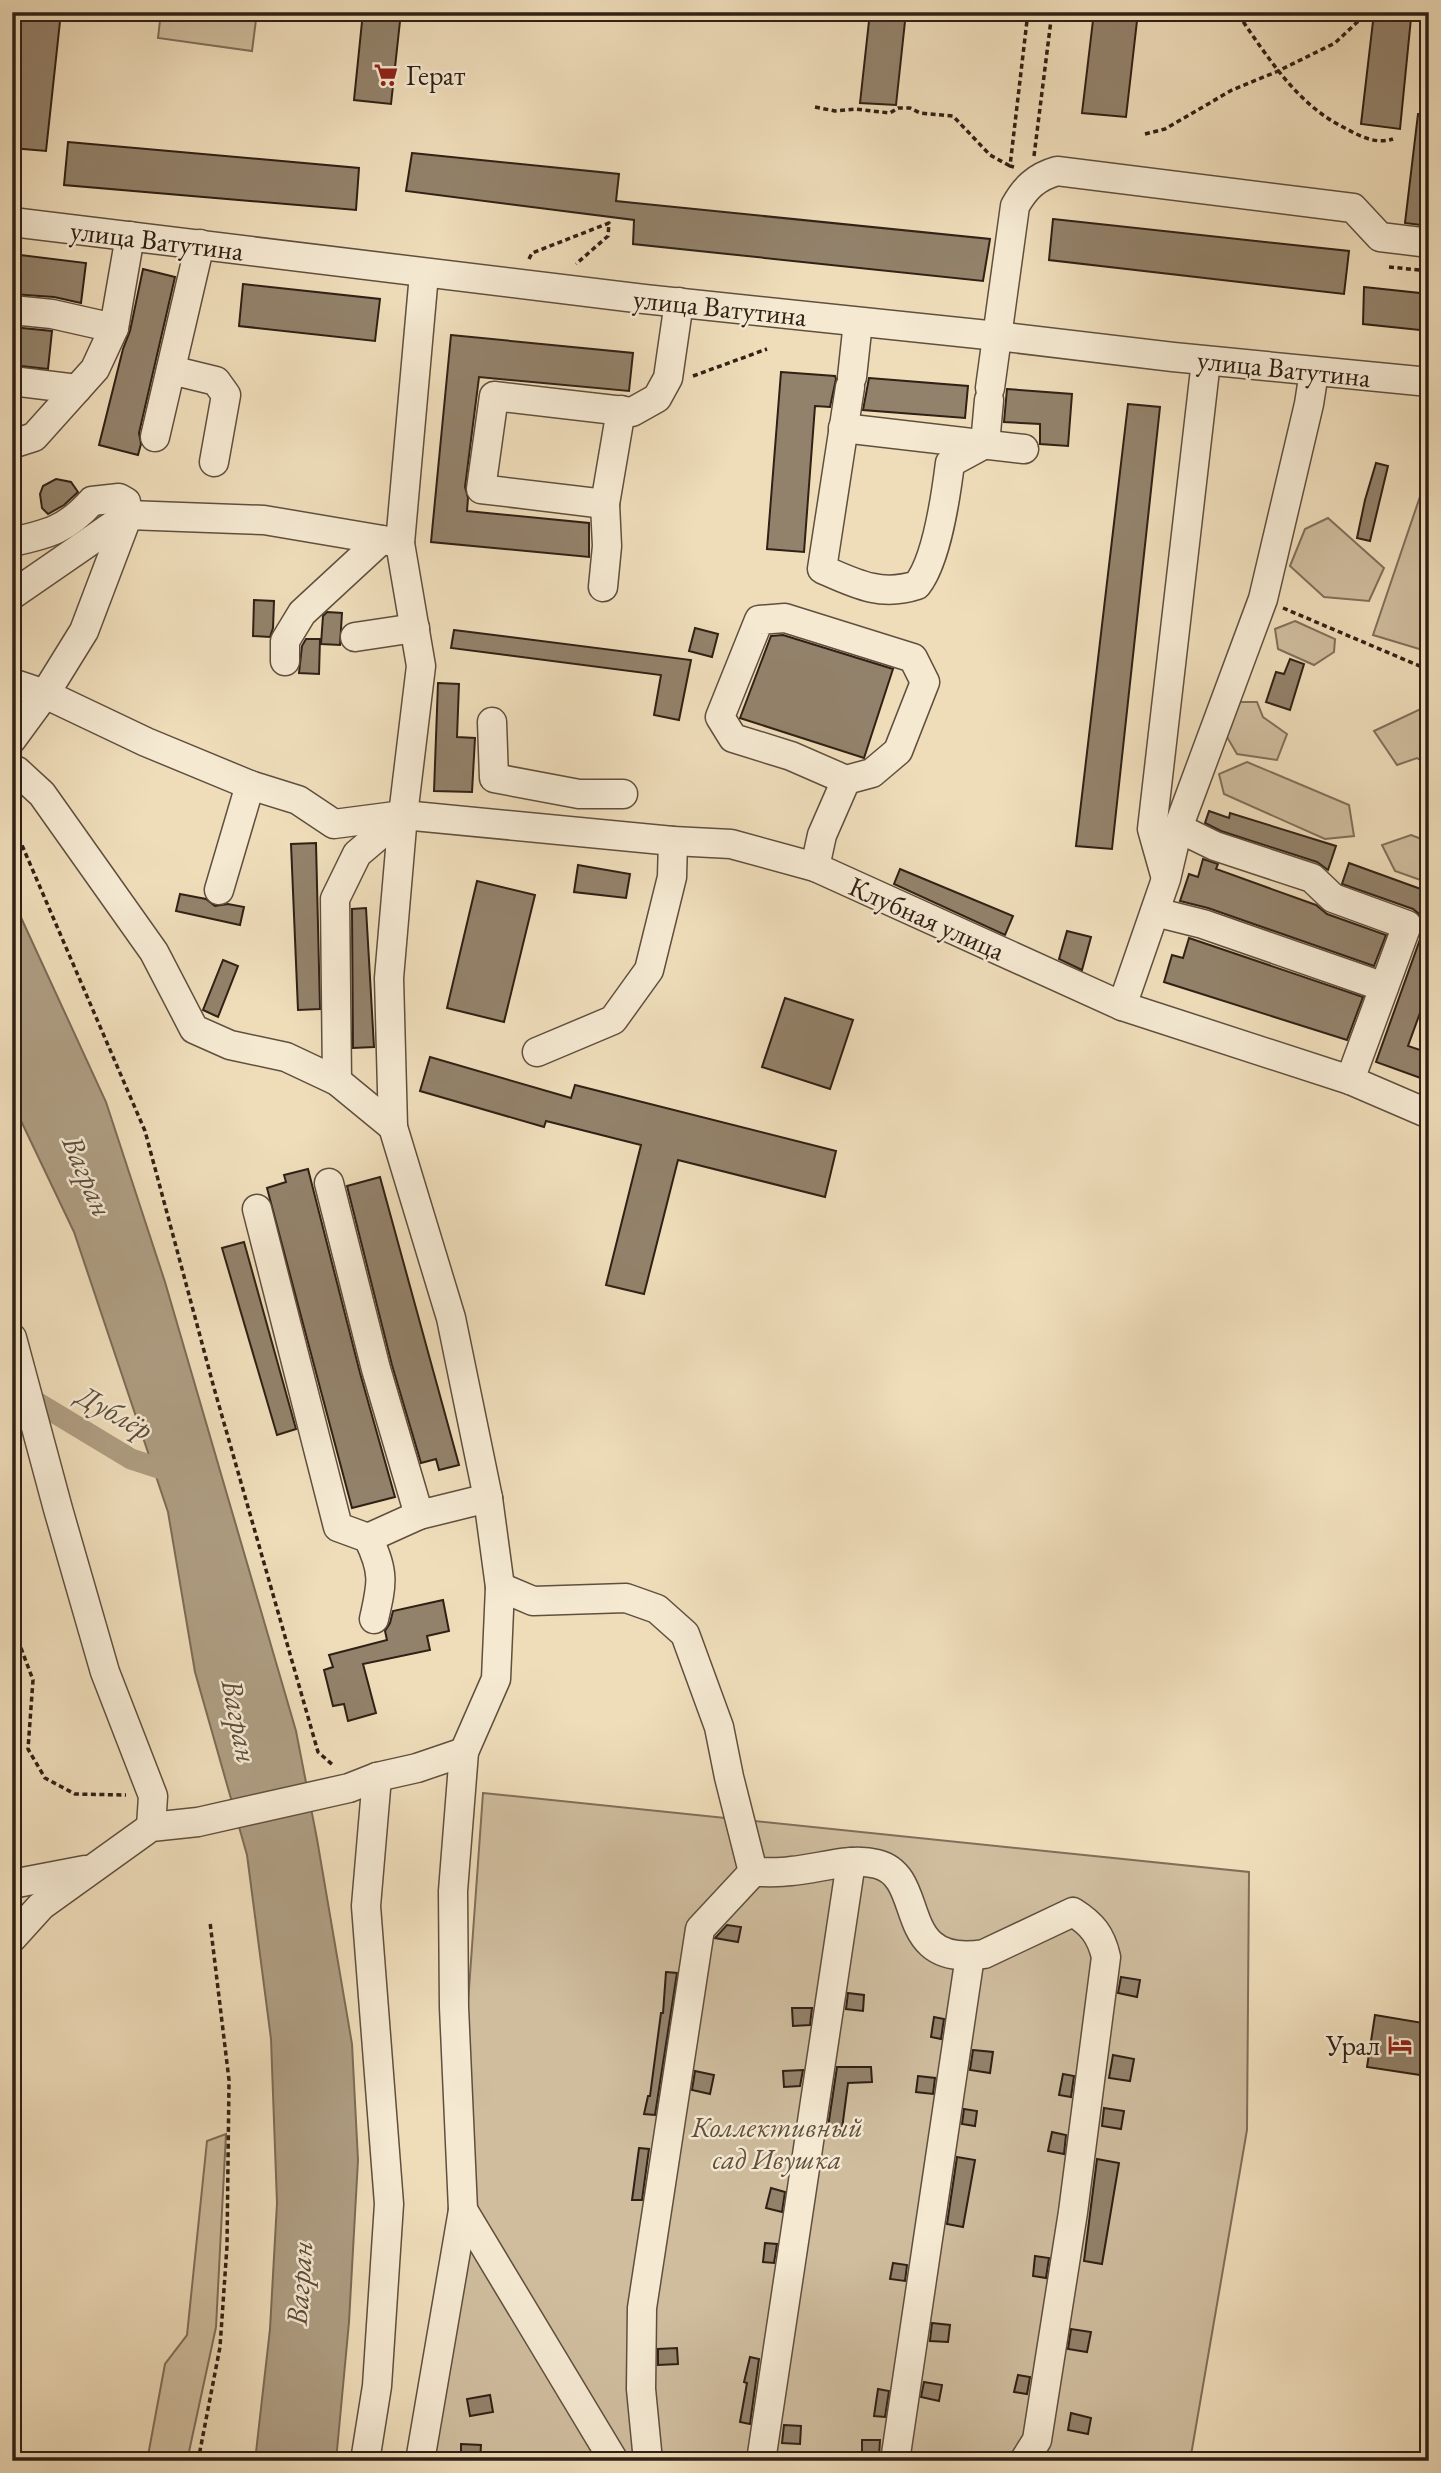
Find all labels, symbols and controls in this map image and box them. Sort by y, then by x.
place label: Герат [406,57,466,93]
supermarket icon: Герат [372,61,400,89]
street label: улица Ватутина [68,212,247,269]
street label: улица Ватутина [631,280,809,334]
street label: улица Ватутина [1195,341,1373,395]
street label: Клубная улица [844,868,1011,969]
water label: Вагран [53,1128,123,1223]
water label: Дублёр [69,1375,160,1449]
water label: Вагран [213,1675,267,1766]
place label: Урал [1325,2027,1380,2063]
hotel icon: Урал [1386,2031,1414,2059]
park label: Коллективный сад Ивушка [690,2109,863,2177]
water label: Вагран [277,2239,321,2328]

